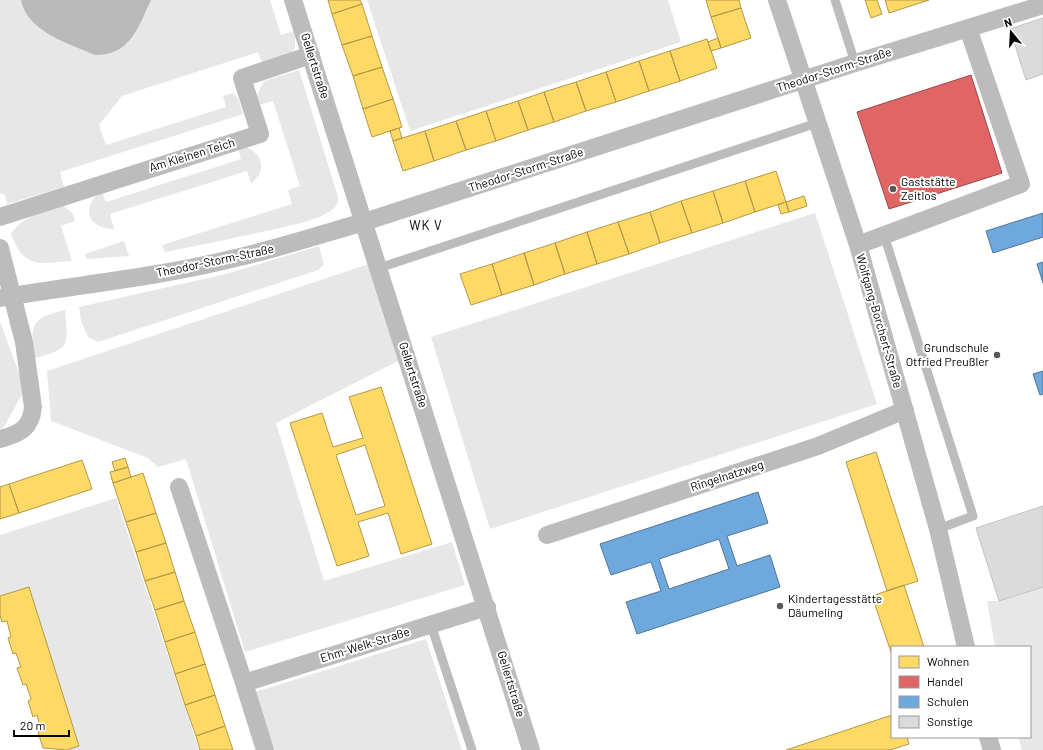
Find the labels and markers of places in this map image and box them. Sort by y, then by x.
place label: Gaststätte Zeitlos [901,174,956,202]
marker: Gaststätte Zeitlos [888,184,898,194]
place label: Grundschule Otfried Preußler [906,340,990,368]
marker: Grundschule Otfried Preußler [992,350,1002,360]
place label: Kindertagesstätte Däumeling [788,591,882,619]
marker: Kindertagesstätte Däumeling [775,601,785,611]

